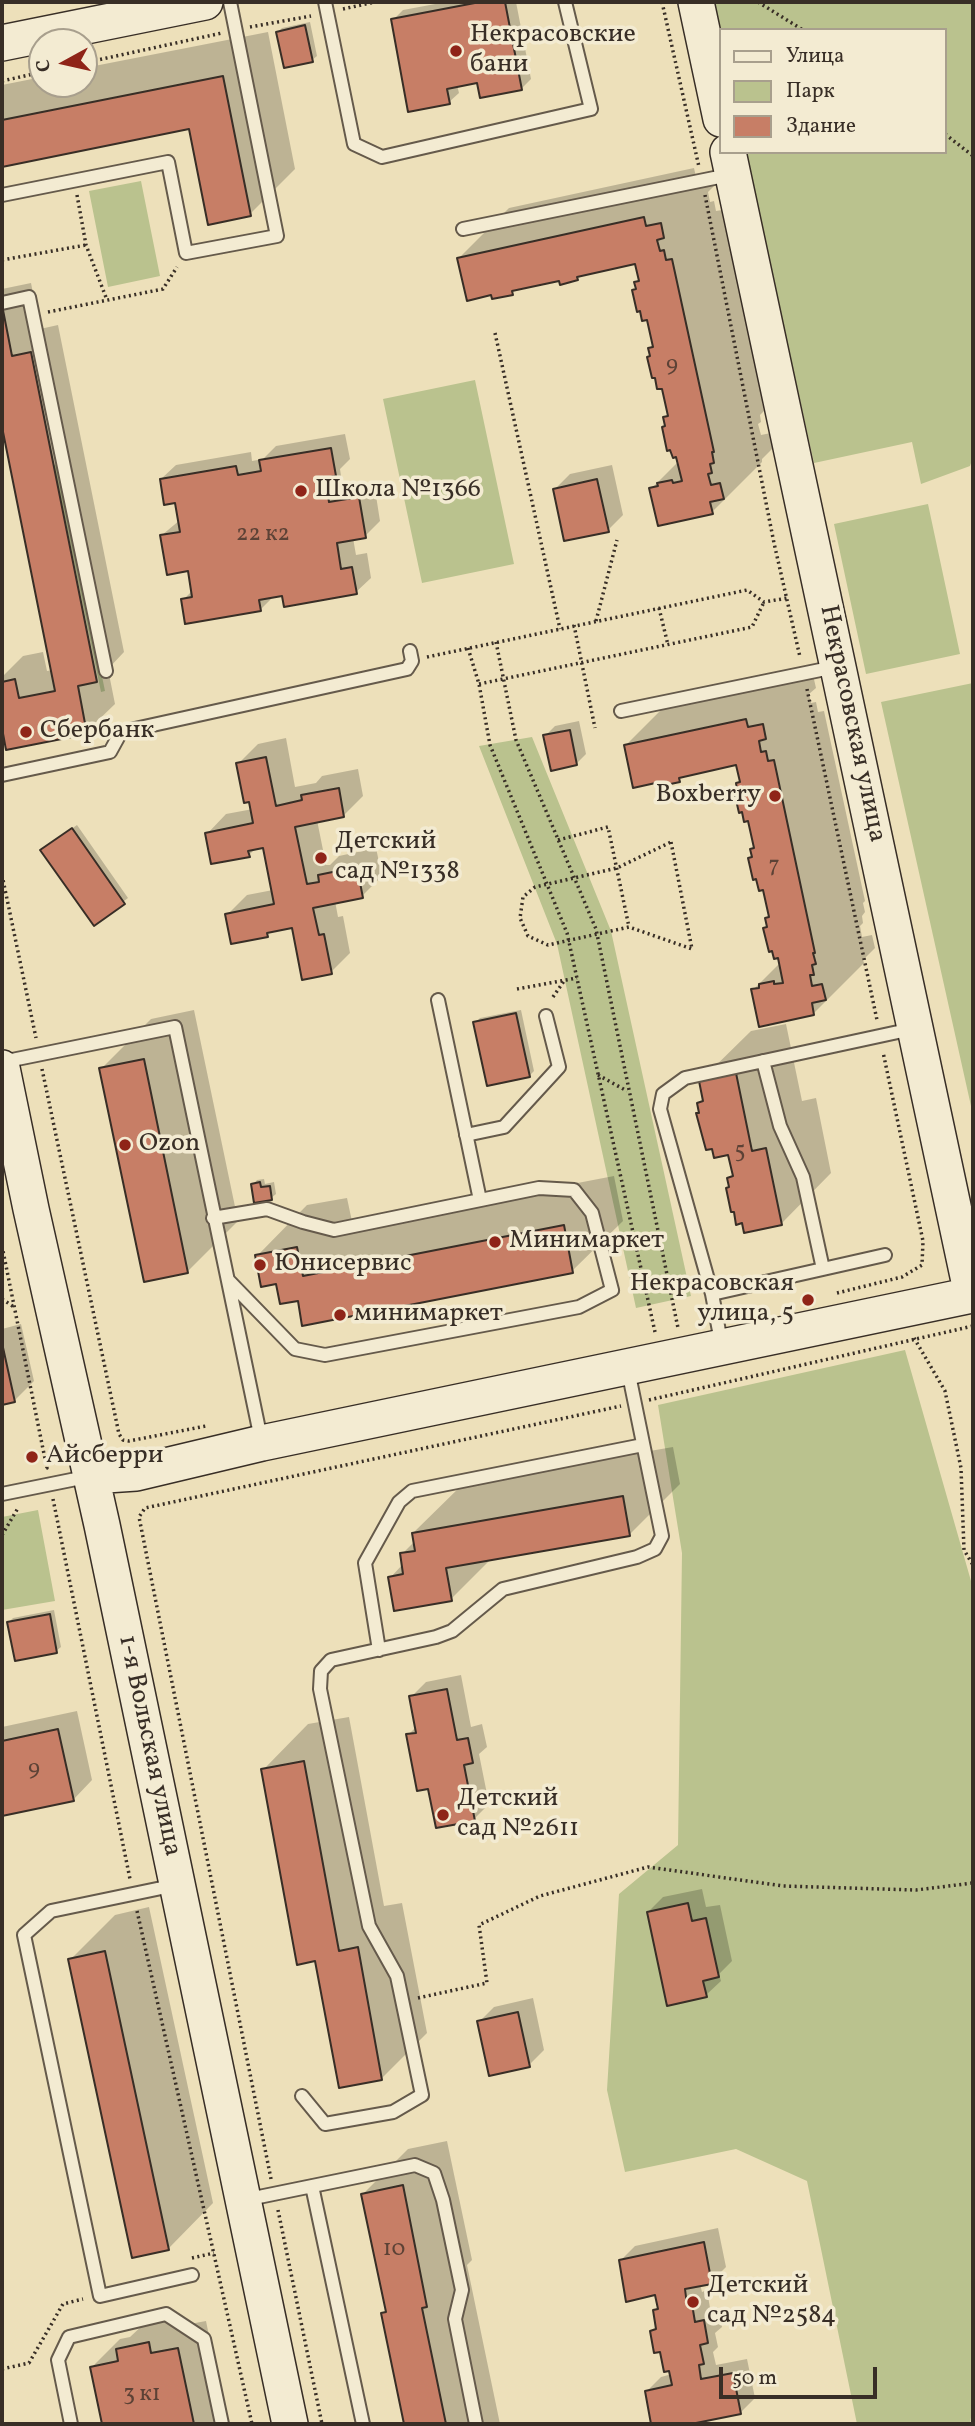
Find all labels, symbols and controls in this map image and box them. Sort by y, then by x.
place label: Некрасовские бани [470,20,636,82]
north arrow [28,28,98,98]
legend [720,28,947,154]
text: Улица [786,42,844,71]
marker: Некрасовские бани [448,43,464,59]
text: С [30,58,58,74]
text: Парк [786,77,835,106]
text: Здание [786,112,856,141]
house number: 9 [666,353,678,381]
place label: Школа №1366 [315,475,481,507]
marker: Школа №1366 [293,483,309,499]
house number: 22 к2 [236,522,290,550]
street label: Некрасовская улица [811,602,891,846]
place label: Сбербанк [40,716,154,748]
marker: Сбербанк [18,724,34,740]
place label: Boxberry [656,780,761,812]
marker: Boxberry [767,788,783,804]
place label: Детский сад №1338 [335,827,460,888]
marker: Детский сад №1338 [313,850,329,866]
house number: 7 [768,854,780,882]
place label: Ozon [139,1129,200,1161]
marker: Ozon [117,1137,133,1153]
house number: 5 [734,1139,746,1167]
place label: Минимаркет [509,1226,664,1258]
marker: Минимаркет [487,1234,503,1250]
place label: Юнисервис [274,1249,412,1281]
marker: Юнисервис [252,1257,268,1273]
place label: Некрасовская улица, 5 [630,1269,794,1330]
marker: Некрасовская улица, 5 [800,1292,816,1308]
place label: минимаркет [354,1299,503,1331]
marker: минимаркет [332,1307,348,1323]
place label: Айсберри [46,1441,163,1473]
marker: Айсберри [24,1449,40,1465]
street label: 1-я Вольская улица [109,1633,187,1859]
house number: 9 [28,1757,40,1785]
place label: Детский сад №2611 [457,1784,579,1846]
marker: Детский сад №2611 [435,1807,451,1823]
house number: 10 [383,2237,405,2265]
place label: Детский сад №2584 [707,2271,836,2332]
marker: Детский сад №2584 [685,2294,701,2310]
scale bar [723,2352,880,2396]
text: 50 m [732,2364,777,2393]
house number: 3 к1 [123,2382,161,2410]

